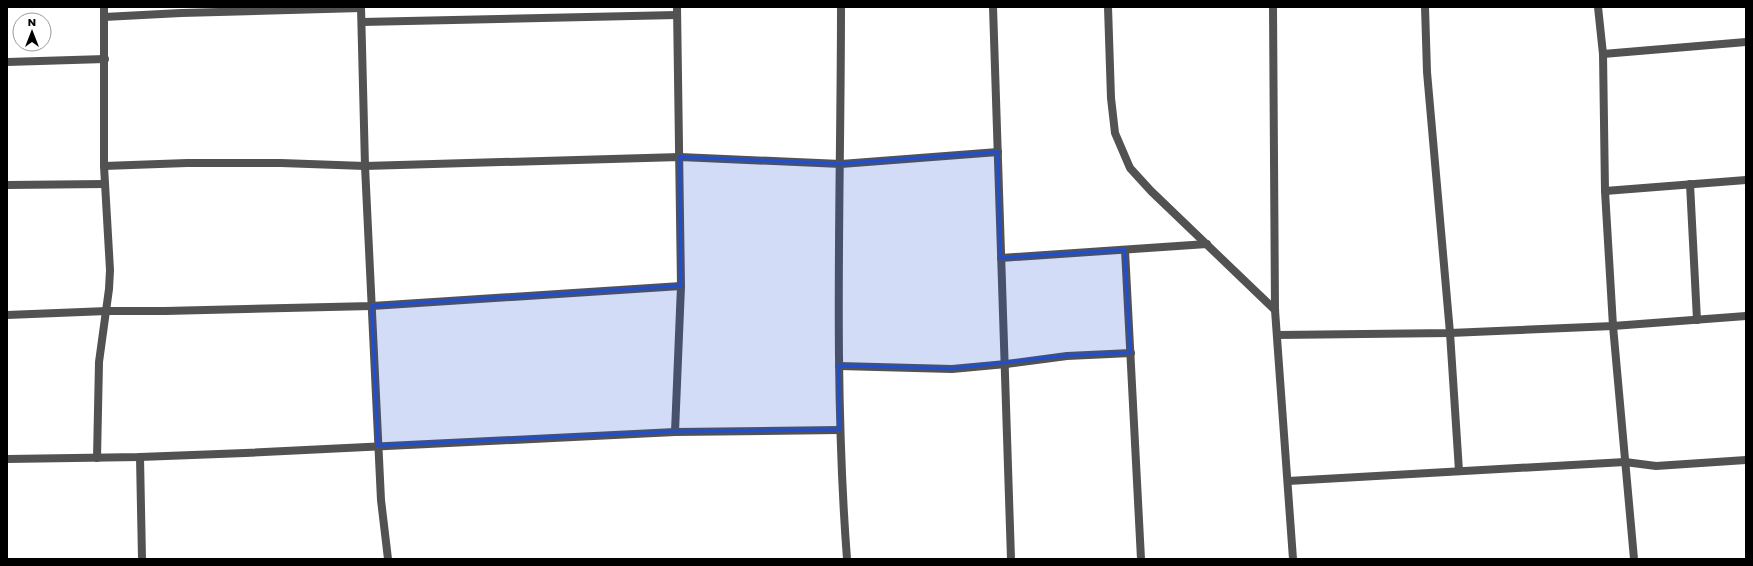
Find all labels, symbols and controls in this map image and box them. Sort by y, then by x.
north arrow [12,12,52,52]
text: N [28,14,36,30]

